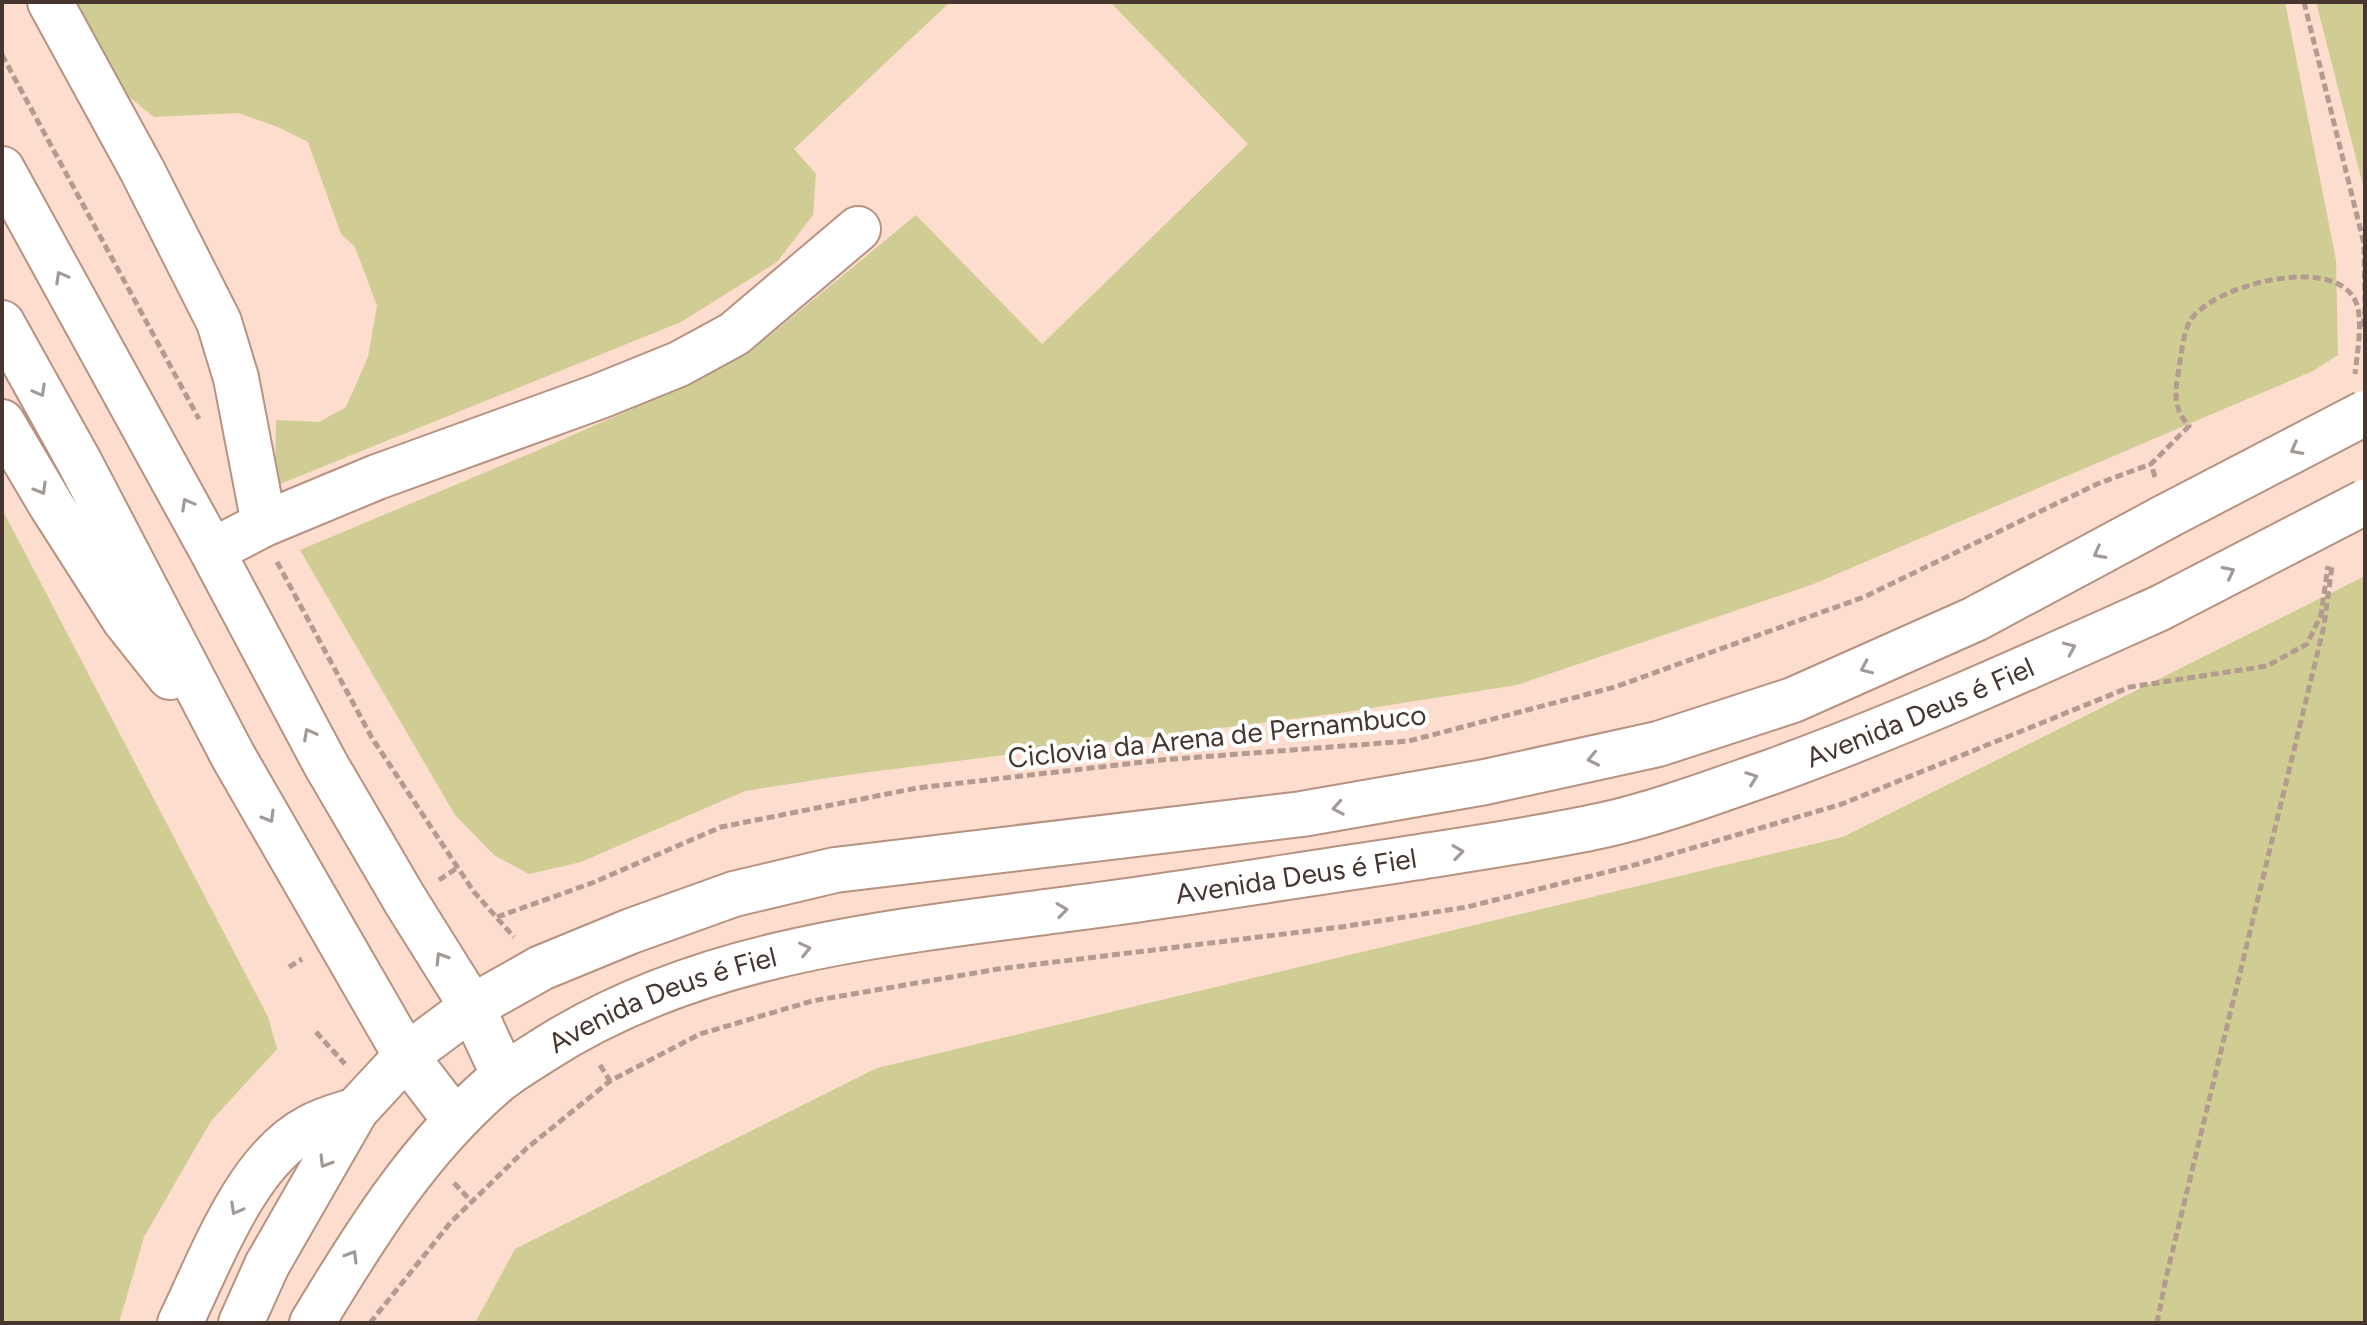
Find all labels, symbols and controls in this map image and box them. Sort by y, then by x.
one-way arrow [55,271,71,285]
one-way arrow [30,382,46,397]
one-way arrow [2289,439,2304,454]
one-way arrow [32,480,47,495]
one-way arrow [181,498,196,513]
one-way arrow [2093,543,2107,559]
one-way arrow [2221,567,2236,582]
one-way arrow [2062,642,2076,658]
street label: Avenida Deus é Fiel [1801,650,2039,774]
one-way arrow [1860,658,1874,674]
street label: Ciclovia da Arena de Pernambuco [1006,697,1428,775]
one-way arrow [303,728,319,743]
one-way arrow [1587,750,1601,767]
one-way arrow [1744,772,1758,788]
one-way arrow [1331,798,1345,815]
one-way arrow [259,809,275,823]
street label: Avenida Deus é Fiel [1173,841,1419,911]
one-way arrow [1451,844,1465,861]
one-way arrow [1055,902,1069,919]
street label: Avenida Deus é Fiel [542,939,780,1060]
one-way arrow [798,941,812,958]
one-way arrow [436,952,451,967]
one-way arrow [319,1153,335,1168]
one-way arrow [231,1201,246,1216]
one-way arrow [342,1250,358,1265]

